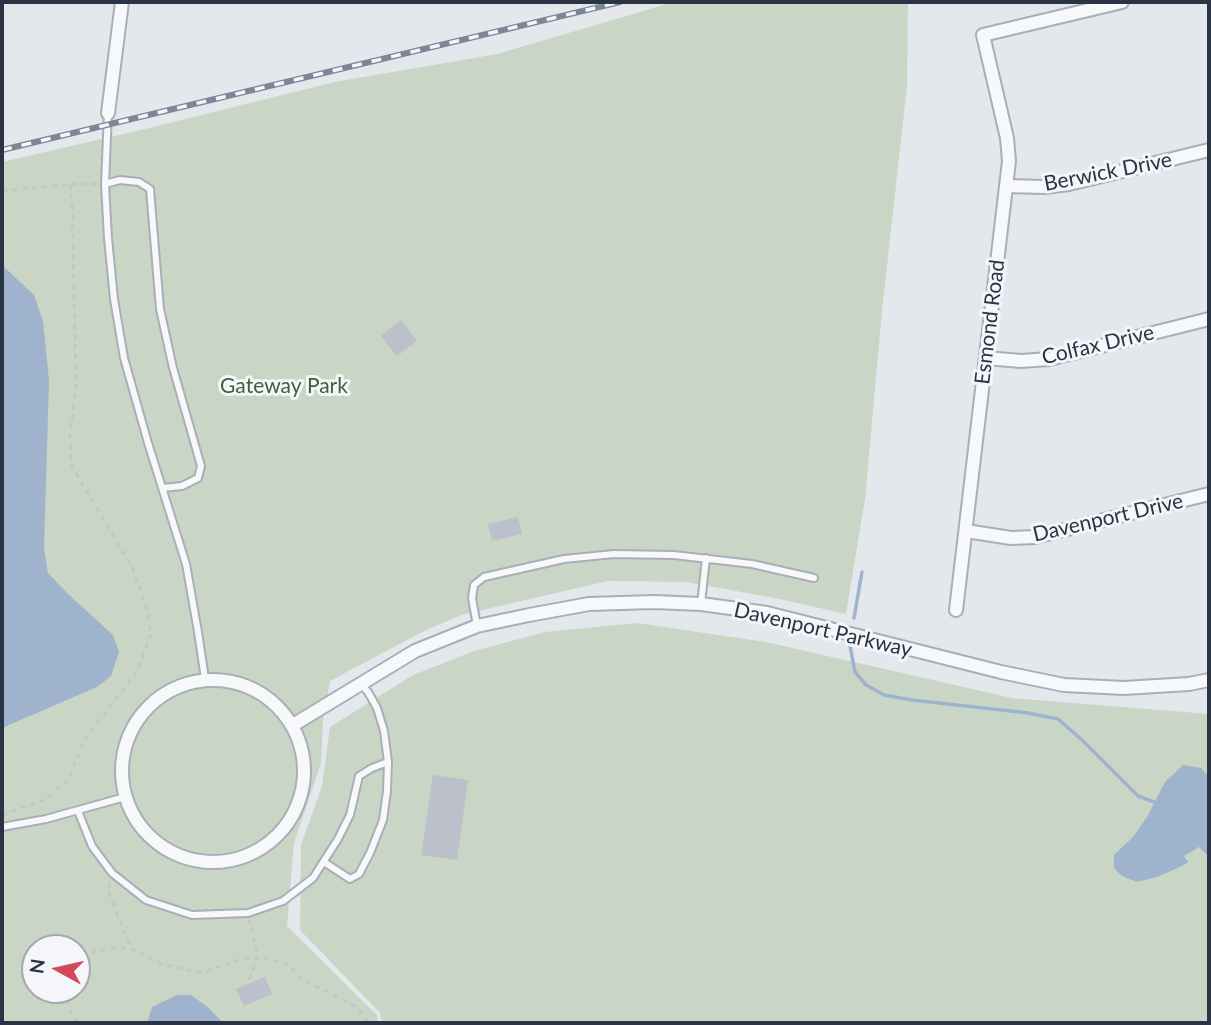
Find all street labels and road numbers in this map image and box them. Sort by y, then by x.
street label: Berwick Drive [1042,147,1174,197]
street label: Esmond Road [970,258,1010,386]
street label: Colfax Drive [1039,320,1157,370]
street label: Davenport Drive [1030,488,1186,548]
street label: Davenport Parkway [732,597,914,663]

